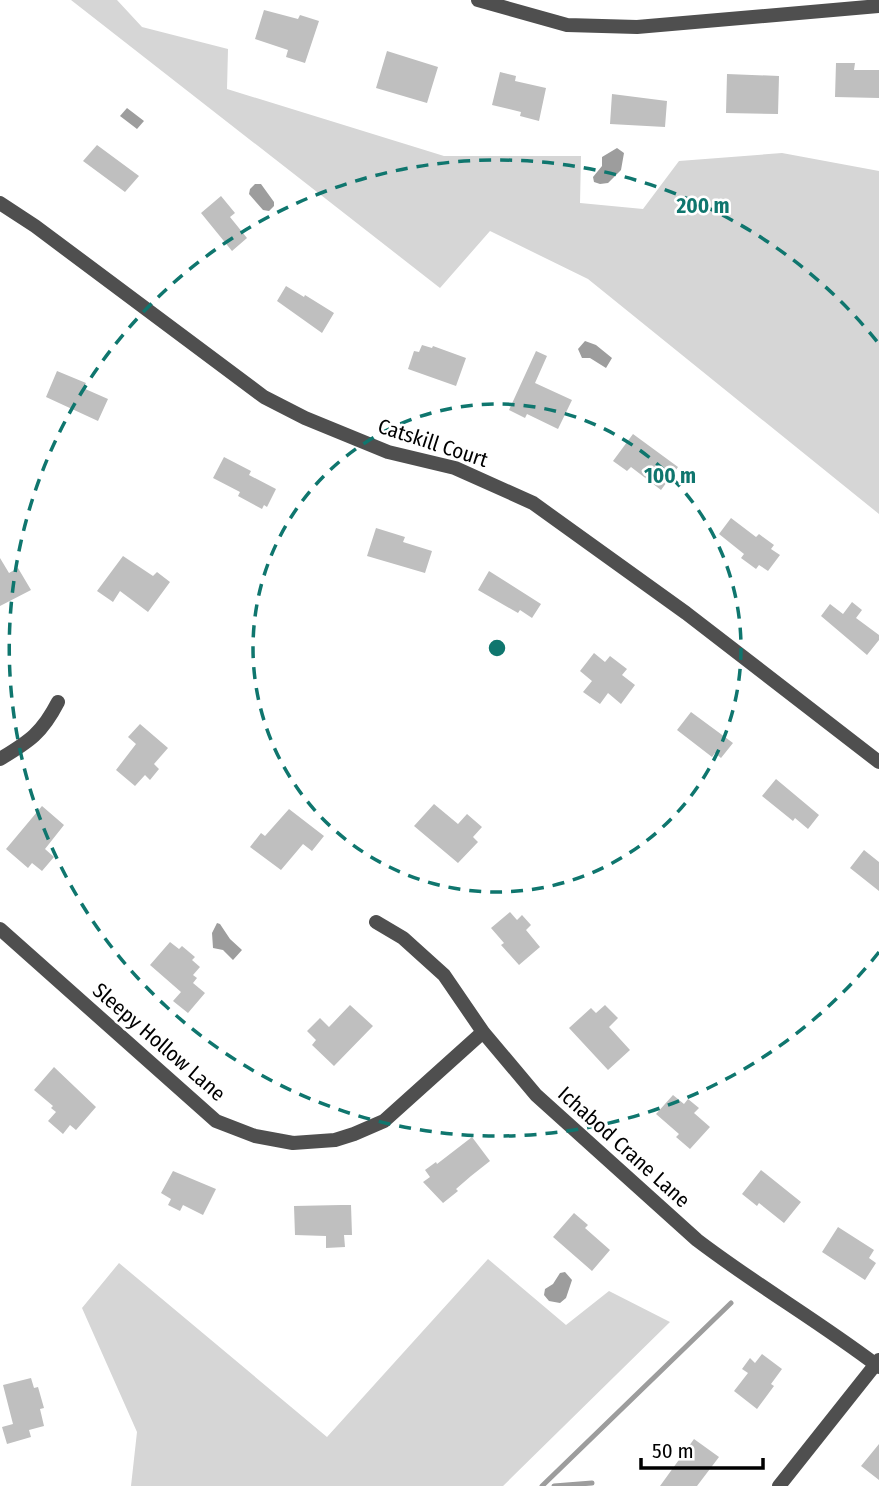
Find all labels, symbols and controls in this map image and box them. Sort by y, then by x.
text: 200 m [675,193,730,219]
street label: Catskill Court [375,413,491,473]
text: 100 m [644,463,696,489]
centre of rings [485,636,509,660]
street label: Sleepy Hollow Lane [87,977,231,1107]
street label: Ichabod Crane Lane [553,1081,695,1213]
scale bar [641,1426,764,1470]
text: 50 m [652,1438,694,1464]

